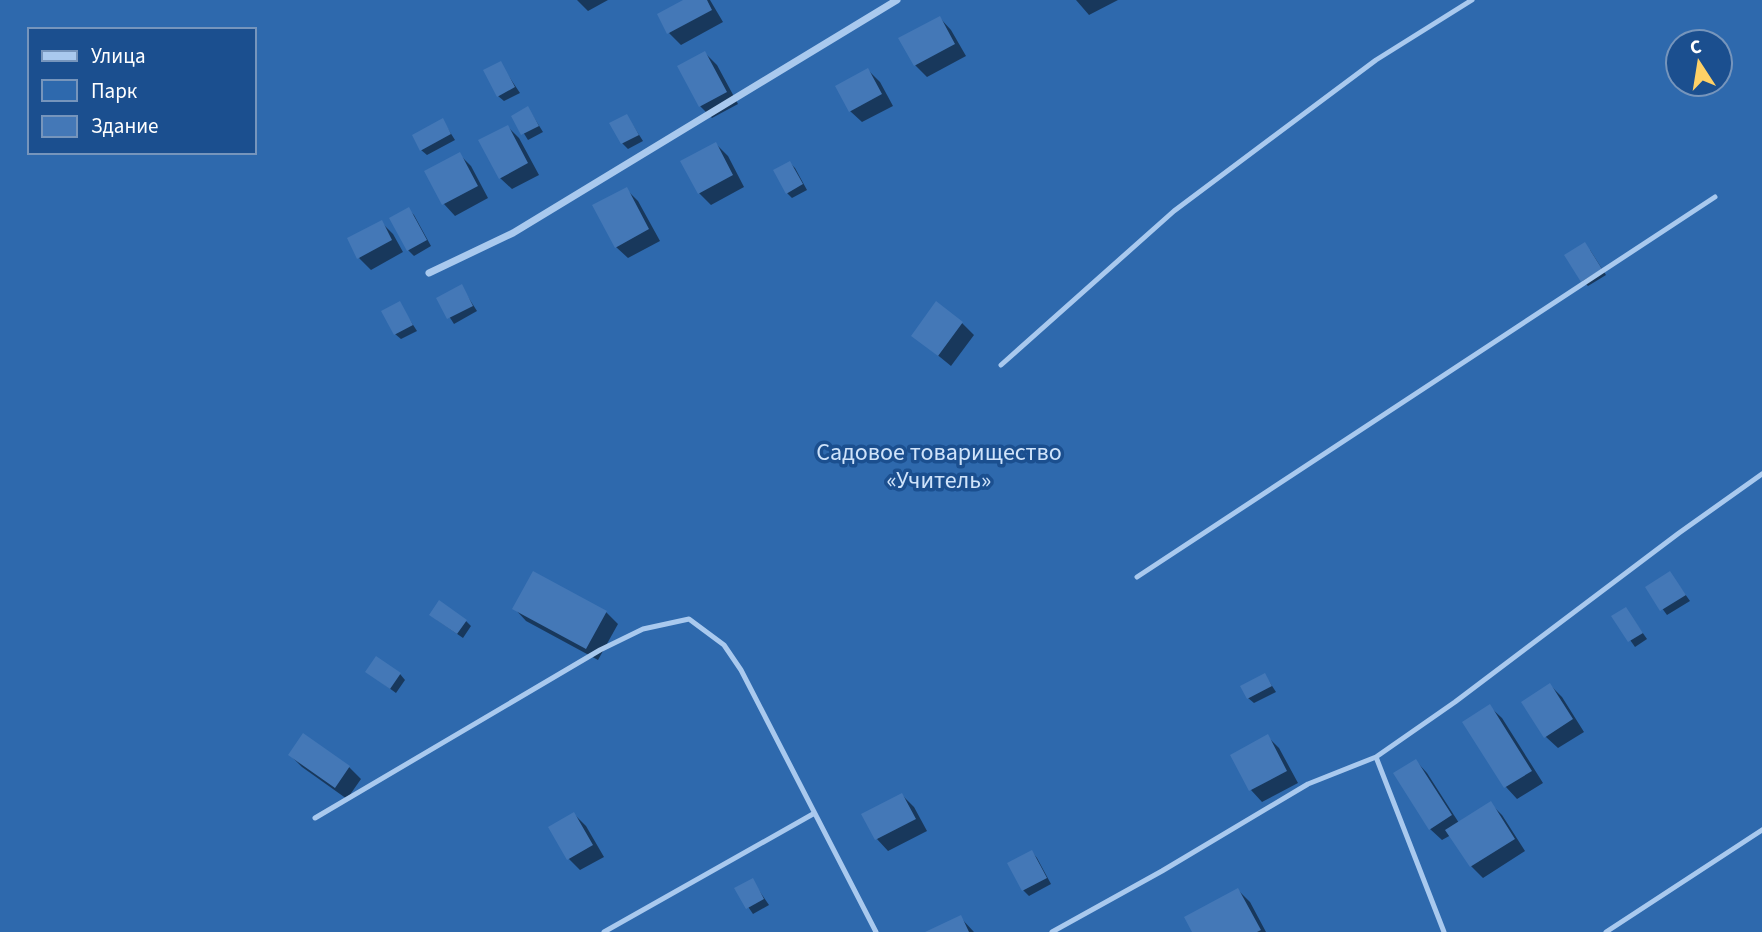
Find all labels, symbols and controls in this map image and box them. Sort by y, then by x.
legend [28,28,256,154]
north arrow [1664,28,1734,98]
text: С [1688,33,1704,62]
text: Улица [91,41,146,71]
text: Парк [91,76,138,106]
text: Здание [91,111,159,141]
park label: Садовое товарищество «Учитель» [816,435,1062,498]

